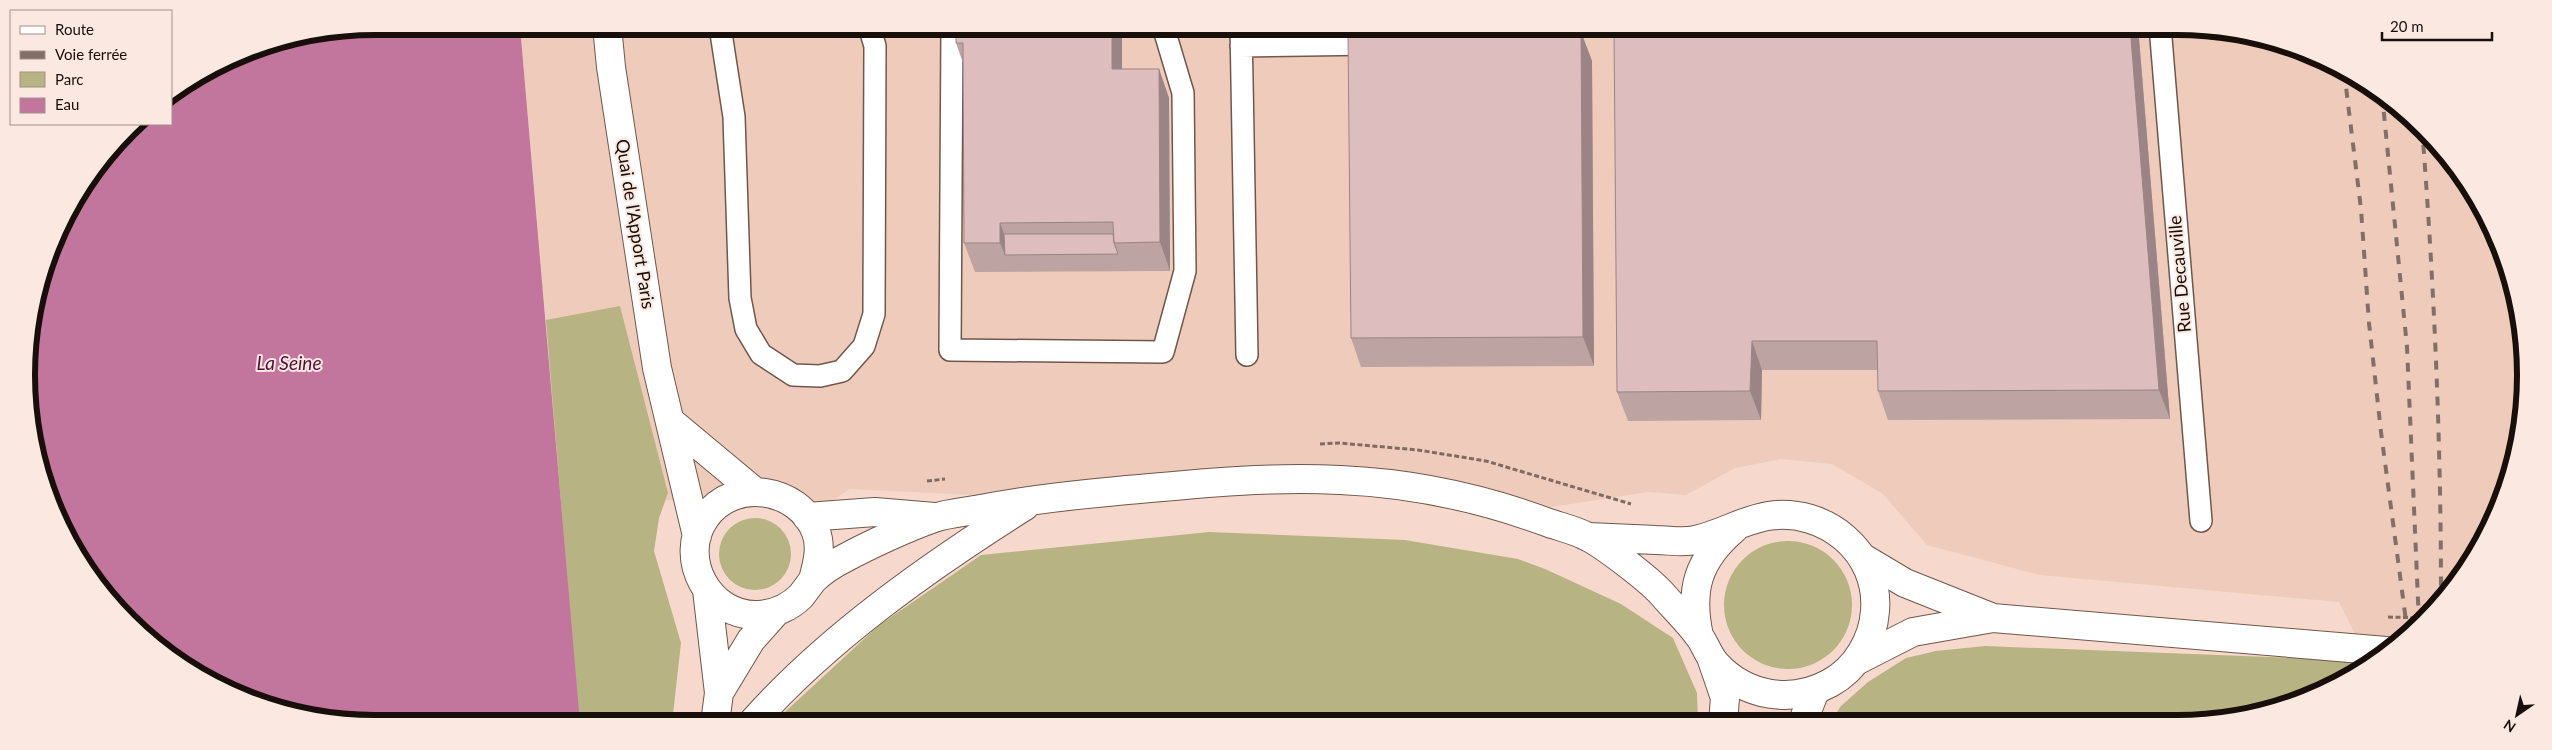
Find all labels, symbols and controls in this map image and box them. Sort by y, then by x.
legend [10,10,172,125]
scale bar [2382,10,2492,42]
text: 20 m [2390,17,2424,35]
text: Route [55,20,94,38]
text: Voie ferrée [55,45,127,63]
text: Parc [55,70,84,88]
text: Eau [55,95,79,113]
street label: Quai de l'Apport Paris [612,137,660,310]
street label: Rue Decauville [2163,215,2195,333]
water label: La Seine [256,351,322,374]
north arrow [2492,690,2542,740]
text: N [2500,716,2519,736]

